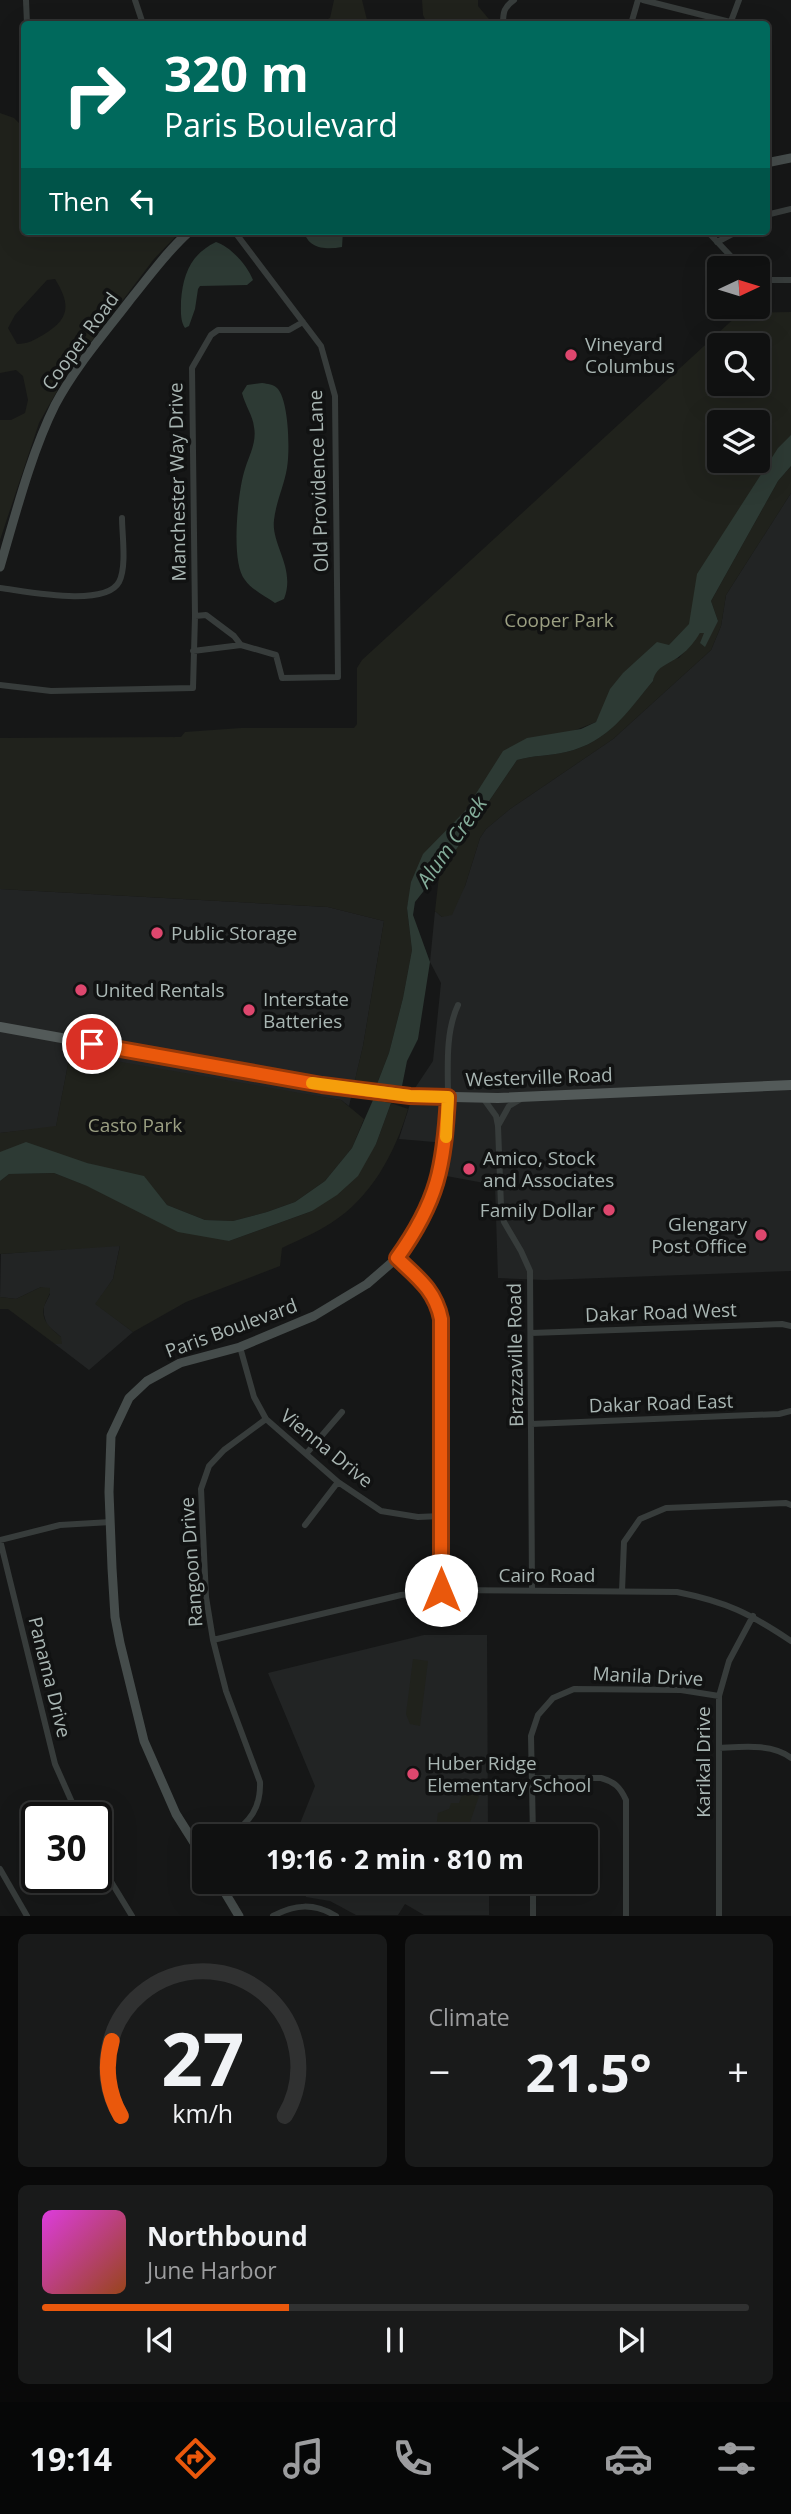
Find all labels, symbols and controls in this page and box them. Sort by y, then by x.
text: 320 m [164,40,309,106]
icon: right [49,49,140,140]
text: Paris Boulevard [164,103,398,146]
icon: left [124,182,162,220]
text: Then [49,183,110,219]
north arrow [707,256,770,318]
map controls [707,256,770,473]
street label: Cooper Road [36,287,124,395]
place label: Vineyard Columbus [585,331,675,379]
button: search [707,333,770,396]
marker: Vineyard Columbus [563,347,579,363]
street label: Manchester Way Drive [162,382,192,582]
street label: Old Providence Lane [302,389,334,573]
button: layers [707,410,770,473]
park label: Cooper Park [504,607,614,633]
water label: Alum Creek [409,790,493,894]
place label: Public Storage [171,920,297,946]
marker: Public Storage [149,925,165,941]
place label: United Rentals [95,977,225,1003]
marker: United Rentals [73,982,89,998]
place label: Interstate Batteries [263,986,349,1034]
marker: Interstate Batteries [241,1002,257,1018]
pin [62,1014,122,1074]
icon: arrive [73,1025,111,1063]
street label: Westerville Road [465,1061,613,1093]
park label: Casto Park [88,1112,182,1138]
place label: Amico, Stock and Associates [483,1145,614,1193]
marker: Amico, Stock and Associates [461,1161,477,1177]
place label: Family Dollar [480,1197,595,1223]
marker: Family Dollar [601,1202,617,1218]
place label: Glengary Post Office [651,1211,747,1259]
marker: Glengary Post Office [753,1227,769,1243]
street label: Brazzaville Road [501,1283,529,1427]
street label: Paris Boulevard [161,1292,301,1364]
street label: Dakar Road West [585,1296,738,1328]
street label: Dakar Road East [588,1387,734,1419]
street label: Vienna Drive [275,1403,379,1493]
street label: Rangoon Drive [173,1496,209,1628]
position arrow [404,1553,478,1627]
street label: Cairo Road [499,1562,595,1588]
street label: Panama Drive [22,1614,78,1740]
street label: Manila Drive [592,1660,704,1692]
street label: Karikal Drive [690,1706,716,1818]
place label: Huber Ridge Elementary School [427,1750,591,1798]
marker: Huber Ridge Elementary School [405,1766,421,1782]
speed limit sign: 30 [21,1802,112,1893]
text: 19:16 · 2 min · 810 m [266,1841,524,1877]
text: Climate [429,2001,510,2033]
text: 27 [161,2009,244,2108]
text: 21.5° [526,2036,652,2107]
text: − [429,2045,450,2097]
text: + [727,2045,749,2097]
text: km/h [172,2096,233,2130]
text: Northbound [147,2218,308,2254]
text: June Harbor [147,2254,277,2286]
icon: previous [141,2321,179,2359]
icon: pause [376,2321,414,2359]
icon: next [612,2321,650,2359]
icon: directions [171,2434,220,2483]
icon: music [279,2434,328,2483]
icon: phone [388,2434,437,2483]
icon: climate [496,2434,545,2483]
icon: car [604,2434,653,2483]
icon: filters [712,2434,761,2483]
text: 19:14 [30,2437,112,2480]

